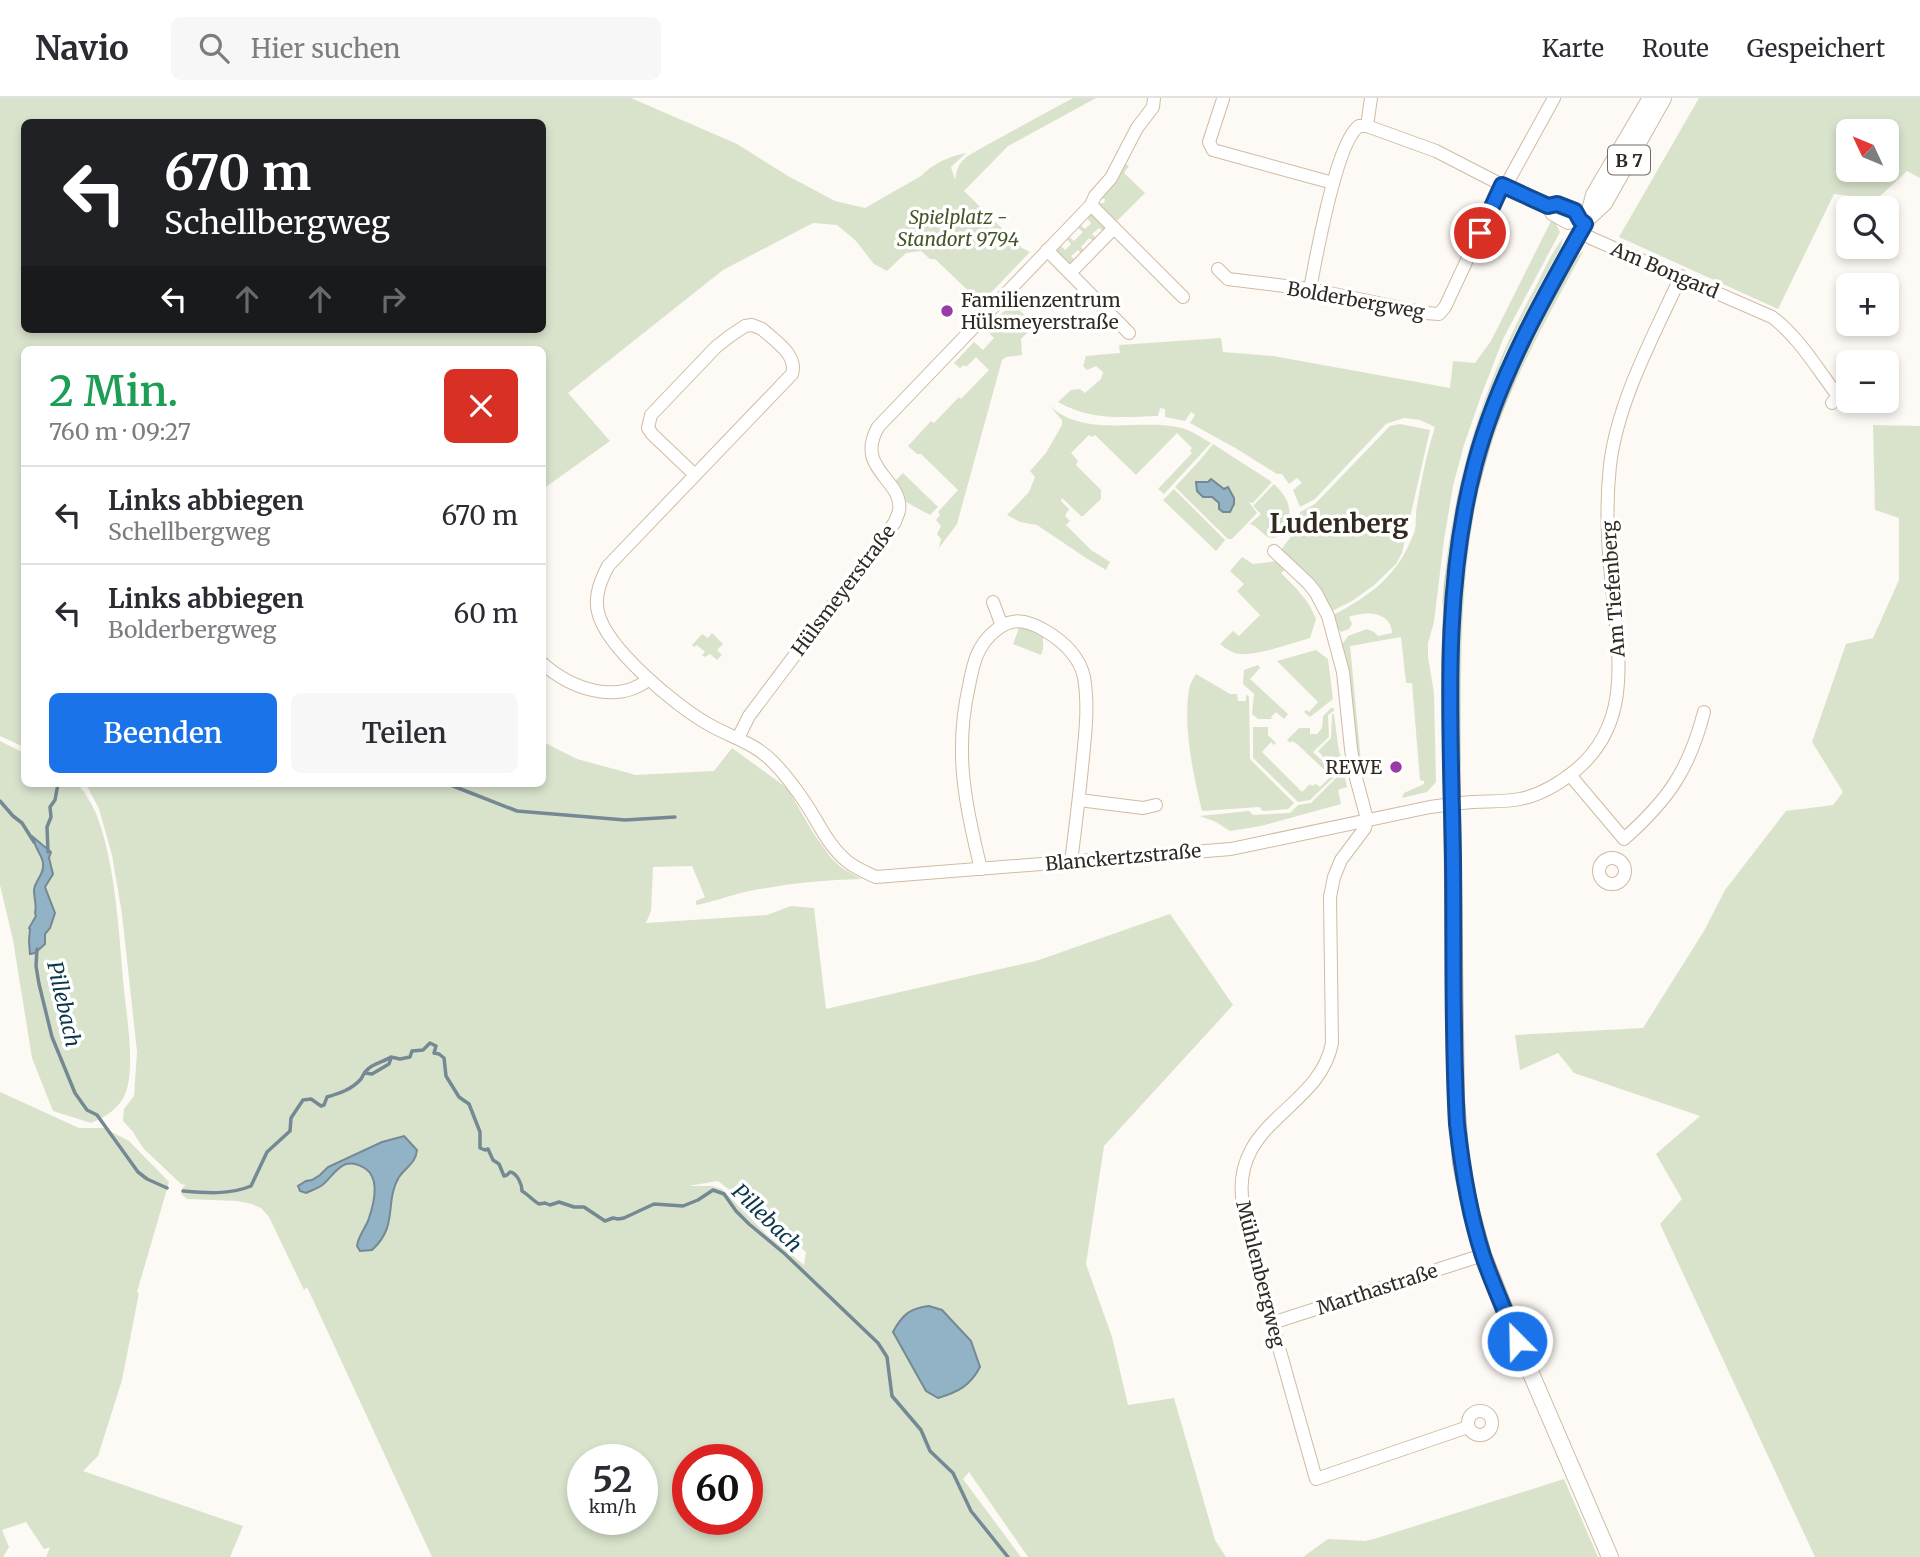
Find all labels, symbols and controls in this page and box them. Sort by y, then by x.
search box [171,17,661,80]
text: Navio [35,28,129,69]
icon: search [195,29,233,67]
text: Hier suchen [251,32,401,65]
text: Karte [1542,33,1604,64]
text: Route [1642,33,1709,64]
text: Gespeichert [1747,33,1885,64]
north arrow [1836,119,1899,182]
map controls [1836,119,1899,413]
text: 670 m [164,142,311,203]
road number: B 7 [1608,146,1650,174]
icon: left [49,147,140,238]
button: search [1836,196,1899,259]
text: Schellbergweg [164,203,390,243]
pin [1450,203,1510,263]
park label: Spielplatz - Standort 9794 [897,205,1019,251]
icon: arrive [1461,214,1499,252]
street label: Am Bongard [1607,236,1722,303]
button: + [1836,273,1899,336]
street label: Bolderbergweg [1285,276,1427,324]
icon: left [155,280,193,318]
icon: ahead [228,280,266,318]
icon: ahead [301,280,339,318]
icon: right [374,280,412,318]
place label: Familienzentrum Hülsmeyerstraße [961,288,1121,334]
marker: Familienzentrum Hülsmeyerstraße [939,303,955,319]
button: − [1836,350,1899,413]
text: 2 Min. [49,365,178,417]
button: close [444,369,518,443]
text: 760 m · 09:27 [49,417,191,446]
text: Links abbiegen [108,484,304,517]
icon: left [49,496,87,534]
text: 670 m [441,499,518,532]
district label: Ludenberg [1270,507,1408,540]
text: Schellbergweg [108,517,271,546]
street label: Am Tiefenberg [1596,519,1630,659]
street label: Hülsmeyerstraße [786,520,900,660]
text: Links abbiegen [108,582,304,615]
icon: left [49,594,87,632]
text: 60 m [454,597,518,630]
text: Bolderbergweg [108,615,276,644]
button: Beenden [49,693,277,773]
button: Teilen [291,693,518,773]
place label: REWE [1325,755,1382,779]
marker: REWE [1388,759,1404,775]
street label: Blanckertzstraße [1044,838,1202,876]
water label: Pillebach [41,958,87,1050]
water label: Pillebach [726,1178,808,1258]
street label: Mühlenbergweg [1231,1198,1291,1350]
street label: Marthastraße [1314,1258,1441,1320]
position arrow [1480,1304,1554,1378]
speed limit sign: 60 [672,1444,763,1535]
text: 52 [593,1458,632,1502]
text: km/h [589,1495,636,1518]

